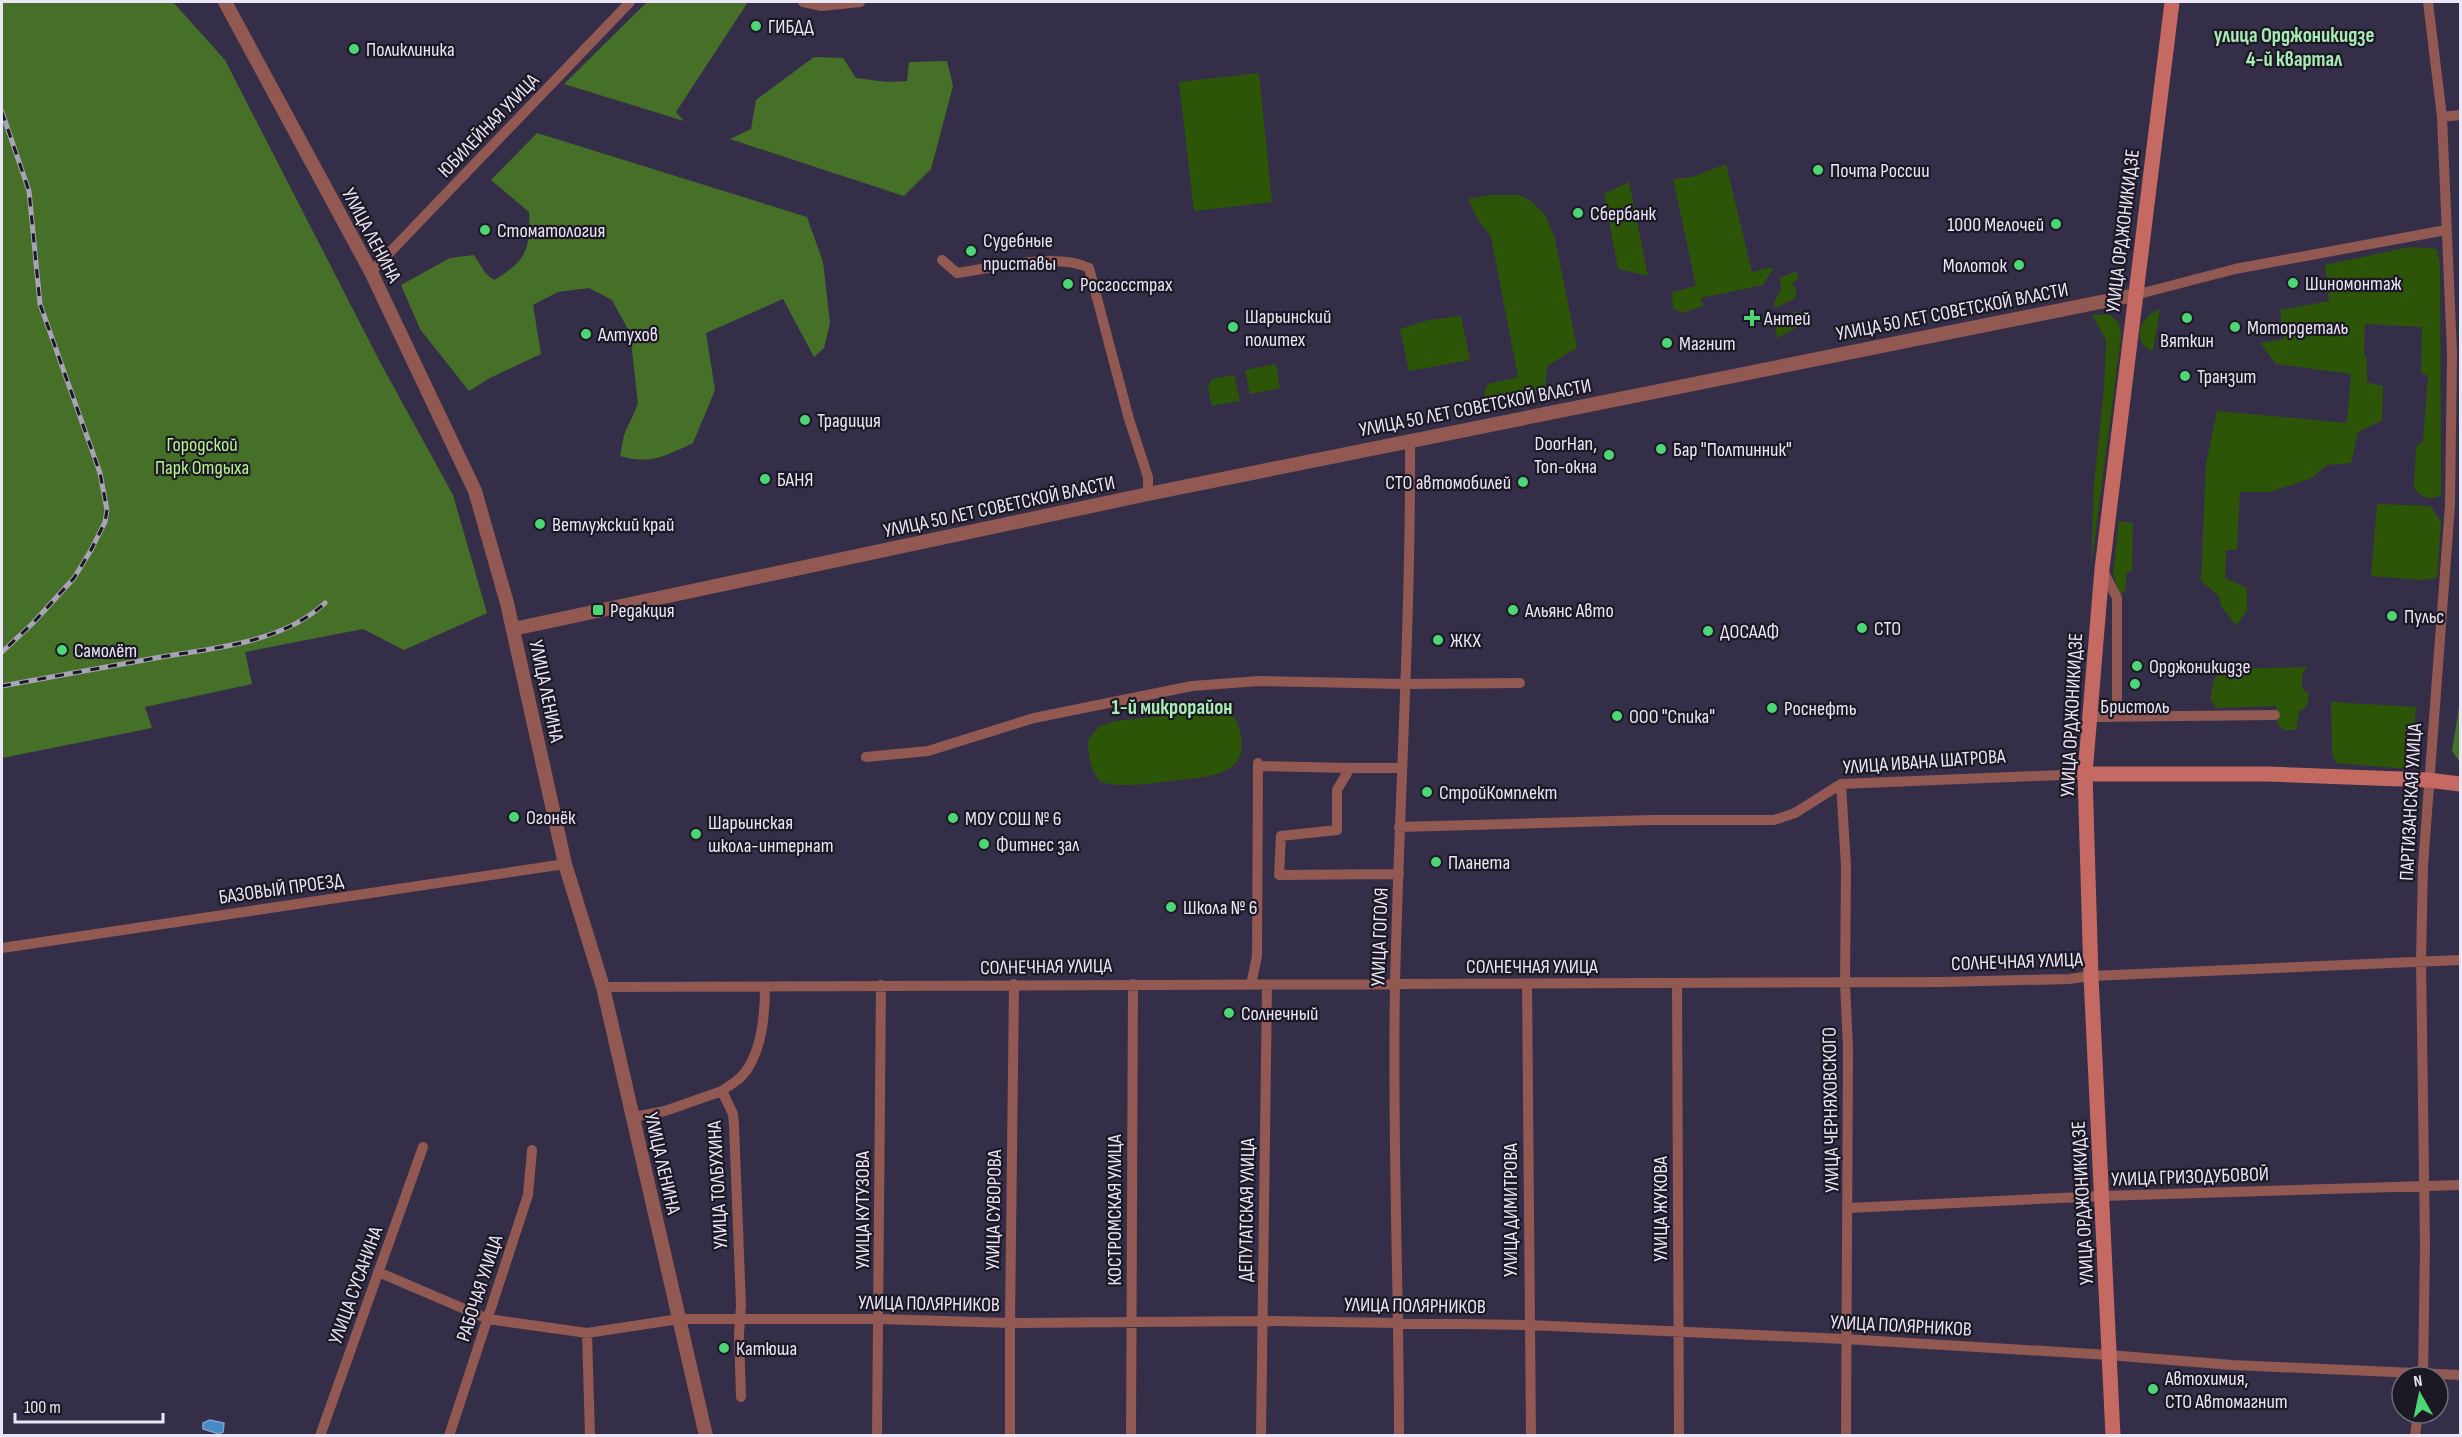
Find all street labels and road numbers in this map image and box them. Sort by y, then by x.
street label: ЮБИЛЕЙНАЯ УЛИЦА [433,68,545,183]
street label: УЛИЦА ОРДЖОНИКИДЗЕ [2101,148,2145,314]
street label: УЛИЦА ЛЕНИНА [336,184,406,287]
street label: УЛИЦА 50 ЛЕТ СОВЕТСКОЙ ВЛАСТИ [1834,278,2070,346]
street label: УЛИЦА 50 ЛЕТ СОВЕТСКОЙ ВЛАСТИ [1357,374,1593,442]
street label: УЛИЦА 50 ЛЕТ СОВЕТСКОЙ ВЛАСТИ [881,471,1117,543]
street label: УЛИЦА ОРДЖОНИКИДЗЕ [2056,632,2088,798]
street label: УЛИЦА ЛЕНИНА [523,638,569,745]
street label: ПАРТИЗАНСКАЯ УЛИЦА [2395,722,2427,881]
street label: УЛИЦА ИВАНА ШАТРОВА [1842,744,2007,780]
street label: БАЗОВЫЙ ПРОЕЗД [217,868,345,910]
street label: УЛИЦА ГОГОЛЯ [1366,887,1394,987]
street label: СОЛНЕЧНАЯ УЛИЦА [1951,948,2084,976]
street label: СОЛНЕЧНАЯ УЛИЦА [980,954,1113,980]
street label: СОЛНЕЧНАЯ УЛИЦА [1466,955,1598,979]
street label: УЛИЦА ЧЕРНЯХОВСКОГО [1818,1027,1844,1193]
street label: УЛИЦА ЛЕНИНА [639,1110,686,1217]
street label: УЛИЦА ТОЛБУХИНА [703,1120,733,1250]
street label: УЛИЦА ОРДЖОНИКИДЗЕ [2067,1120,2099,1286]
street label: КОСТРОМСКАЯ УЛИЦА [1103,1134,1127,1286]
street label: ДЕПУТАТСКАЯ УЛИЦА [1234,1137,1260,1282]
street label: УЛИЦА ДИМИТРОВА [1499,1143,1523,1277]
street label: УЛИЦА СУВОРОВА [981,1149,1007,1271]
street label: УЛИЦА КУТУЗОВА [851,1150,875,1269]
street label: УЛИЦА ЖУКОВА [1649,1156,1673,1262]
street label: УЛИЦА ГРИЗОДУБОВОЙ [2111,1162,2269,1192]
street label: УЛИЦА СУСАНИНА [324,1223,388,1347]
street label: РАБОЧАЯ УЛИЦА [451,1232,509,1345]
street label: УЛИЦА ПОЛЯРНИКОВ [858,1291,1000,1317]
street label: УЛИЦА ПОЛЯРНИКОВ [1344,1293,1486,1319]
street label: УЛИЦА ПОЛЯРНИКОВ [1830,1310,1972,1342]

